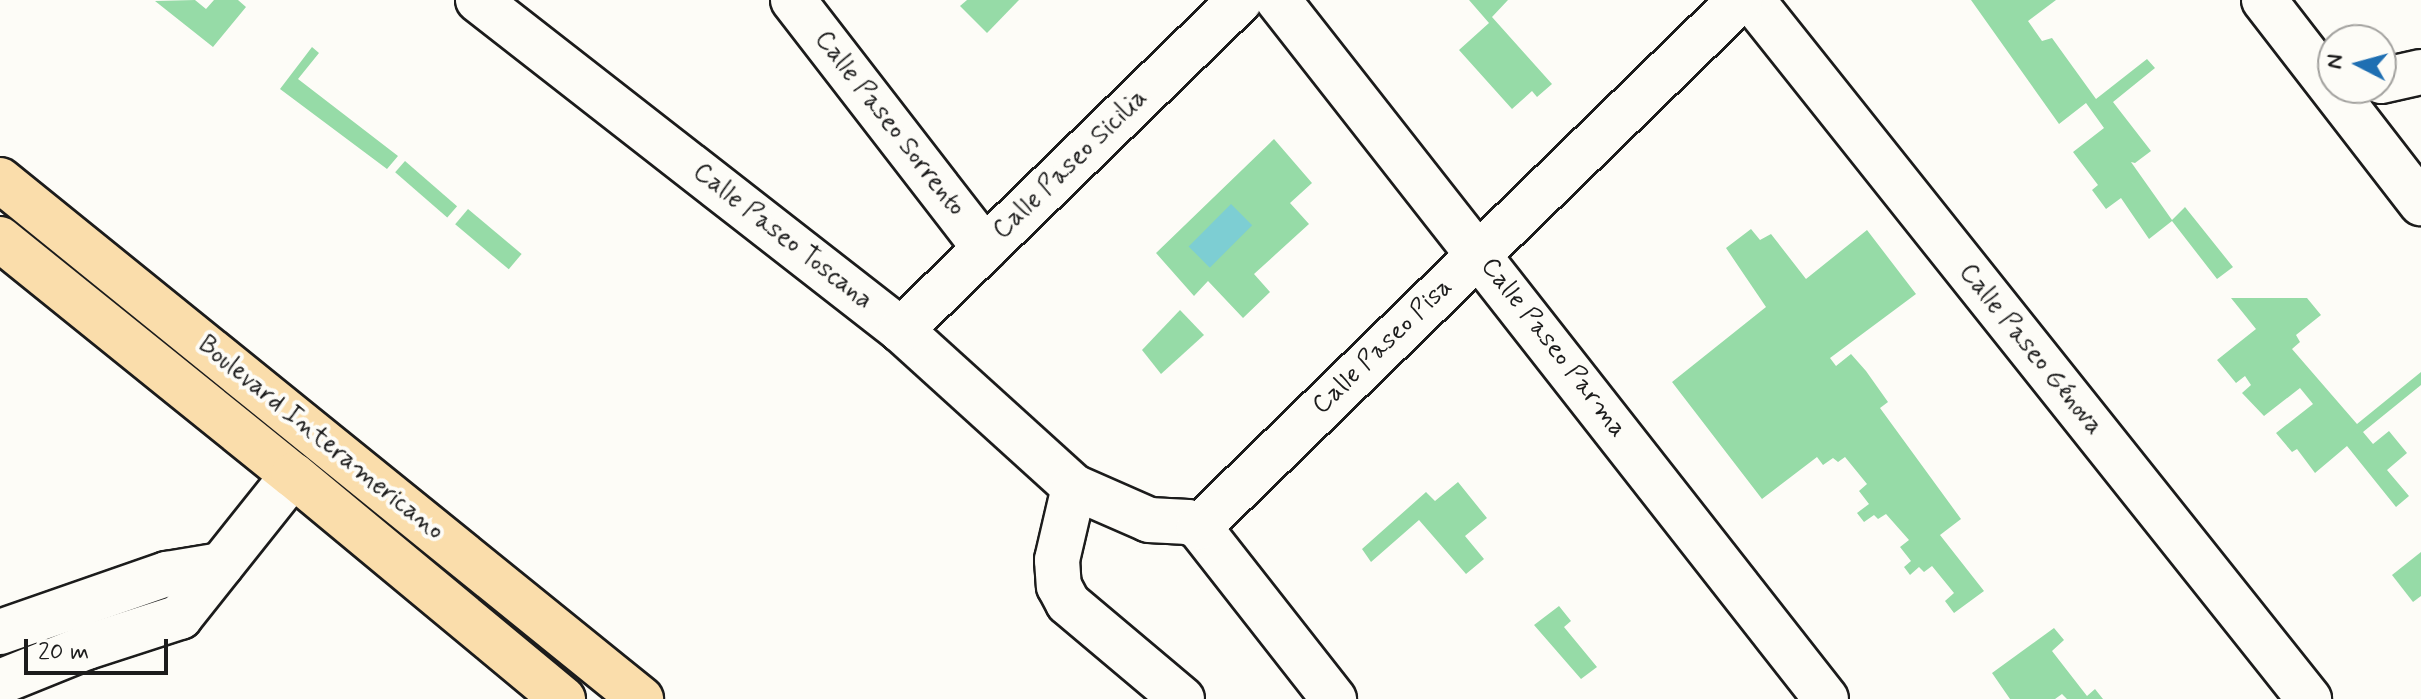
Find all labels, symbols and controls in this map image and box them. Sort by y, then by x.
north arrow [2317,24,2397,104]
street label: Calle Paseo Sorrento [808,27,970,221]
text: N [2320,53,2350,70]
street label: Calle Paseo Sicilia [989,85,1153,245]
street label: Calle Paseo Toscana [686,158,878,316]
street label: Calle Paseo Parma [1476,255,1630,441]
street label: Calle Paseo Génova [1953,260,2107,440]
street label: Calle Paseo Pisa [1309,275,1457,419]
street label: Boulevard Interamericano [199,337,441,541]
scale bar [28,623,172,673]
text: 20 m [38,637,89,668]

